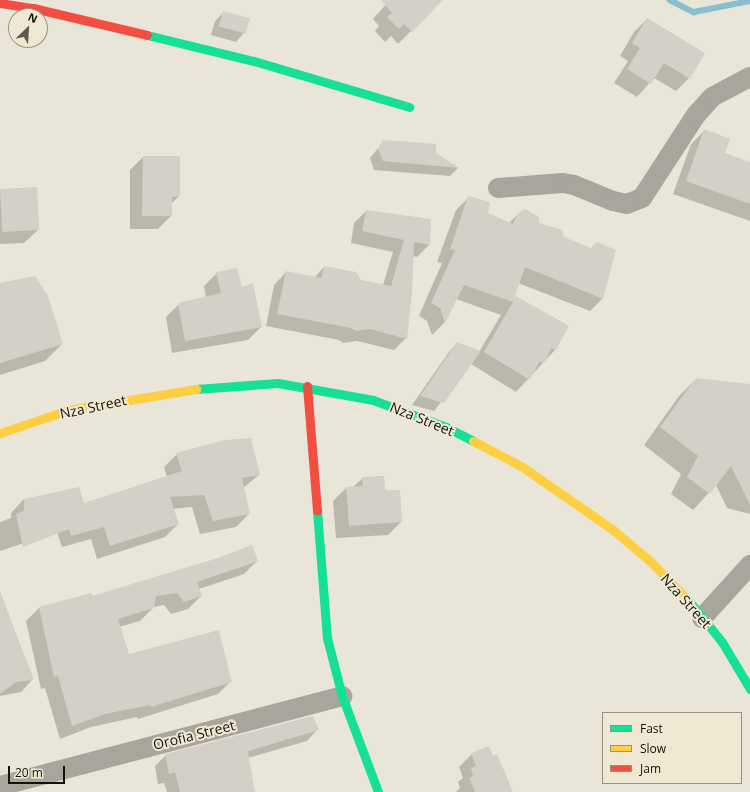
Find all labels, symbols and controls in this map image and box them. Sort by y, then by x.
north arrow [8,8,48,48]
text: N [26,9,40,26]
street label: Nza Street [58,392,128,422]
street label: Nza Street [388,399,456,439]
street label: Nza Street [657,570,715,632]
legend [602,712,742,784]
street label: Orofia Street [151,717,237,753]
text: Fast [640,720,663,737]
text: Slow [640,740,666,757]
scale bar [10,758,67,784]
text: Jam [640,760,661,777]
text: 20 m [15,764,43,781]

